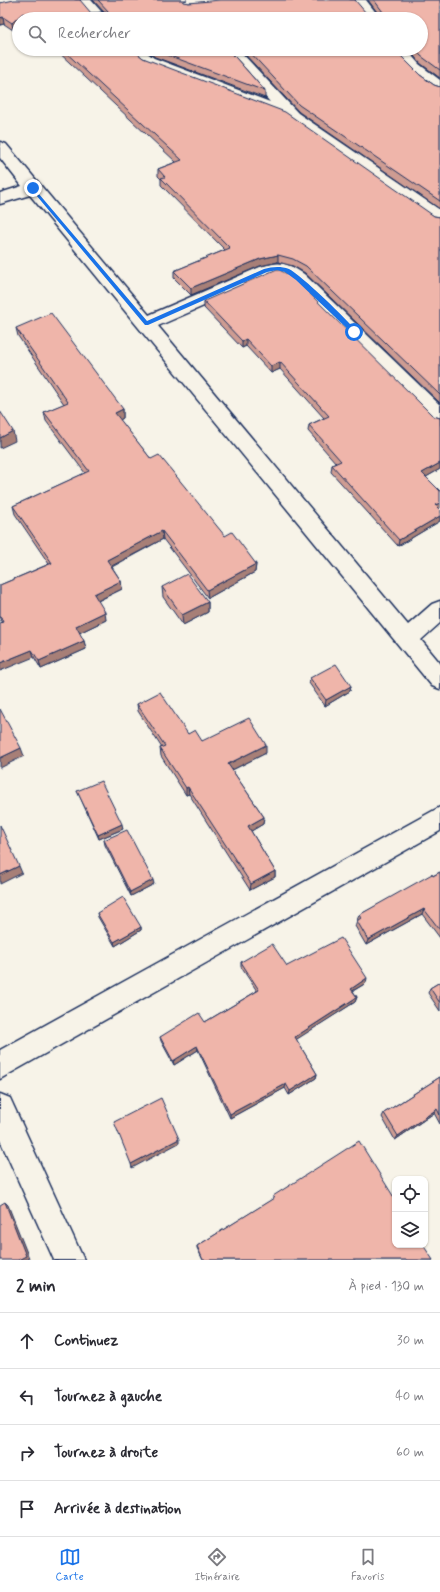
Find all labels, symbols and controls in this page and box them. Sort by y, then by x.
search box [12,12,428,56]
icon: search [26,23,48,45]
text: Rechercher [58,24,131,44]
route end [24,179,42,197]
route start [345,323,363,341]
map controls [392,1176,428,1248]
button: locate [392,1176,428,1212]
button: layers [392,1212,428,1248]
text: 2 min [16,1275,56,1297]
text: À pied · 130 m [348,1278,424,1295]
icon: ahead [16,1330,38,1352]
text: Continuez [54,1331,118,1351]
text: 30 m [397,1332,424,1349]
icon: left [16,1386,38,1408]
text: Tournez à gauche [54,1387,162,1407]
text: 40 m [395,1388,424,1405]
icon: right [16,1442,38,1464]
text: Tournez à droite [54,1443,158,1463]
text: 60 m [396,1444,424,1461]
icon: arrive [16,1498,38,1520]
text: Arrivée à destination [54,1499,181,1519]
tab: Carte [56,1546,84,1584]
tab: Itinéraire [195,1546,240,1584]
tab: Favoris [351,1546,384,1584]

